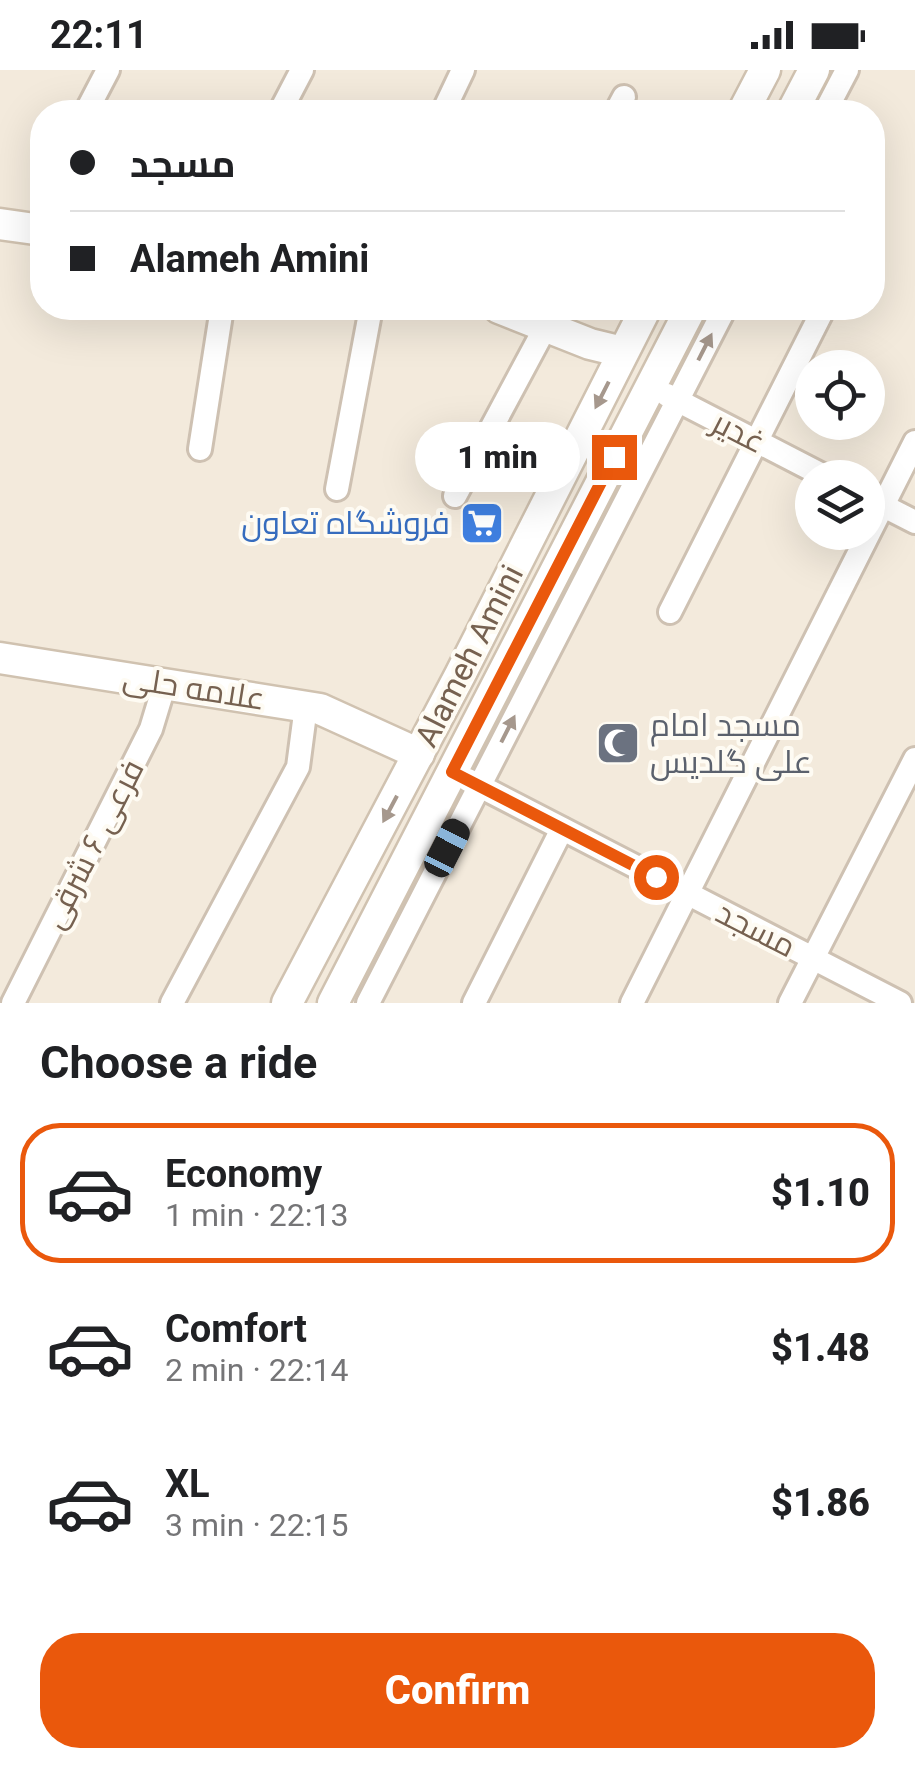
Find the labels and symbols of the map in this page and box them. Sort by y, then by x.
one-way arrow [696,332,713,361]
one-way arrow [594,380,611,409]
street label: غدیر [704,402,772,461]
callout: 1 min [414,422,579,492]
route end [592,435,637,480]
supermarket icon: فروشگاه تعاون [459,500,505,546]
place label: فروشگاه تعاون [241,504,450,542]
street label: Alameh Amini [407,559,531,753]
street label: علامه حلی [120,658,268,718]
place label: مسجد امام علی گلدیس [650,706,812,781]
one-way arrow [499,715,516,744]
mosque icon: مسجد امام علی گلدیس [595,720,641,766]
street label: فرعی ۶ شرقی [34,753,152,935]
one-way arrow [382,794,399,823]
car [420,814,474,882]
route start [634,855,679,900]
street label: مسجد [710,893,802,965]

